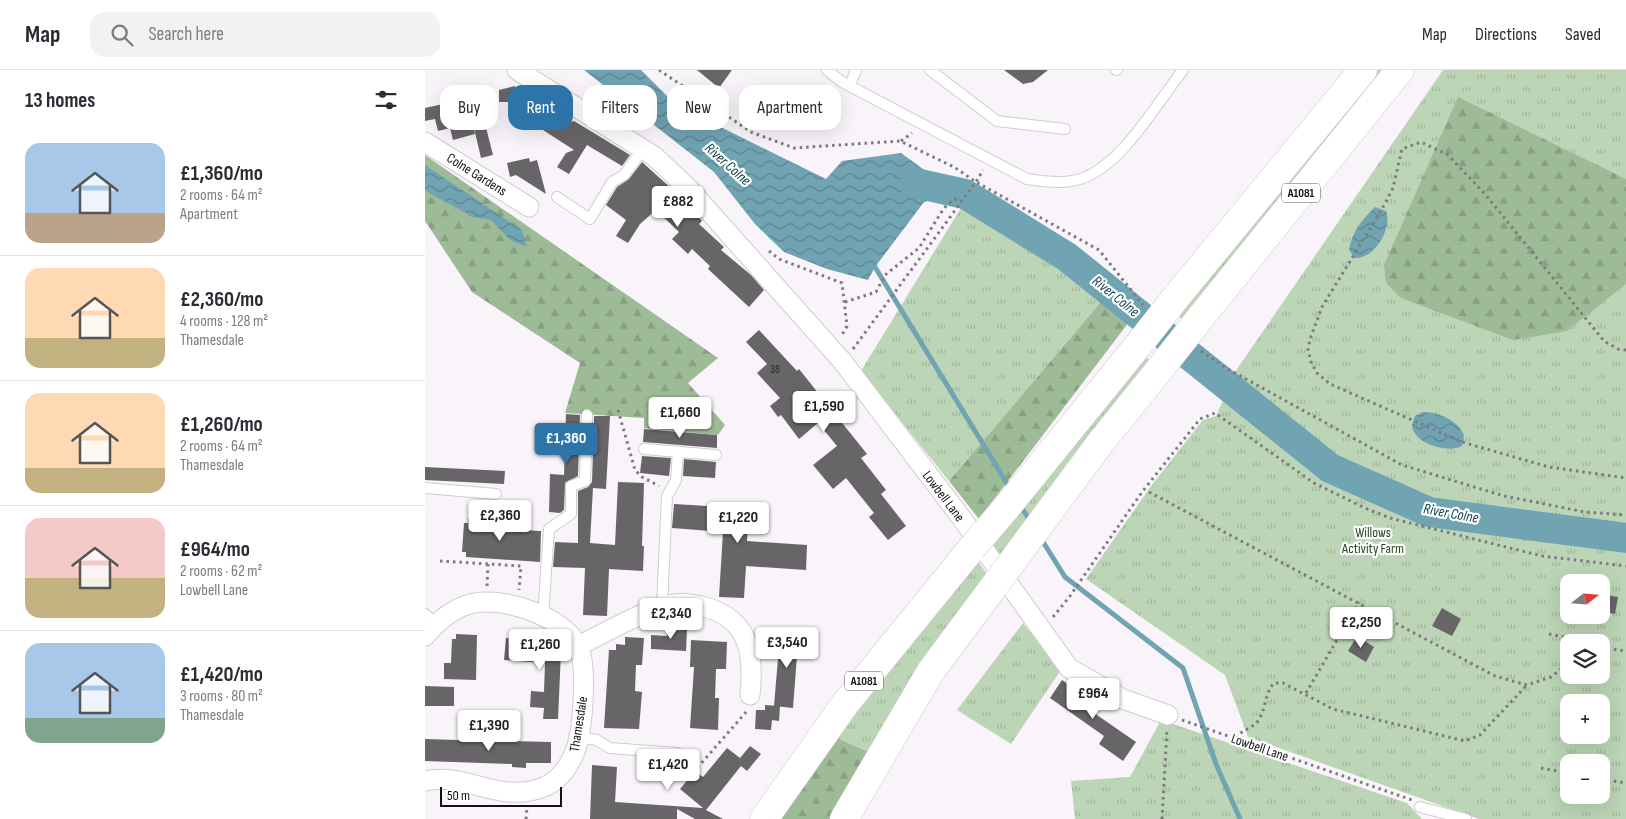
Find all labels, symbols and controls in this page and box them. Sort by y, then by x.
search box [90,12,440,57]
text: Map [25,20,60,49]
icon: search [108,21,136,49]
text: Search here [148,23,224,46]
text: Map [1422,24,1447,45]
text: Directions [1475,24,1537,45]
text: Saved [1565,24,1601,45]
chip: Buy [440,85,498,130]
chip: Rent [508,85,573,130]
chip: Filters [583,85,657,130]
chip: New [667,85,729,130]
chip: Apartment [739,85,841,130]
icon: filters [372,86,400,114]
text: 13 homes [25,88,95,113]
water label: River Colne [701,139,755,190]
street label: Colne Gardens [444,149,510,200]
text: £1,360/mo [180,161,263,186]
icon: home [65,163,125,223]
road number: A1081 [1282,184,1320,202]
text: 2 rooms · 64 m² [180,186,263,205]
pin: £882 [648,186,708,228]
text: £882 [663,192,693,211]
text: Apartment [180,205,238,224]
water label: River Colne [1088,272,1143,321]
text: £2,360/mo [180,287,263,312]
icon: home [65,288,125,348]
text: 4 rooms · 128 m² [180,312,268,331]
text: Thamesdale [180,331,244,350]
house number: 38 [770,363,780,376]
pin: £1,590 [783,390,865,433]
pin: £1,660 [639,396,721,439]
text: £1,590 [804,397,844,416]
text: £1,660 [659,403,701,422]
text: £1,260/mo [180,412,263,437]
icon: home [65,413,125,473]
pin: £1,360 [525,422,607,465]
text: £1,360 [546,429,586,448]
text: 2 rooms · 64 m² [180,437,263,456]
text: Thamesdale [180,456,244,475]
street label: Lowbell Lane [919,467,968,525]
water label: River Colne [1422,499,1480,528]
pin: £2,360 [459,500,541,542]
pin: £1,220 [697,502,779,544]
text: £2,360 [479,506,521,525]
text: £1,220 [718,508,758,527]
park label: Willows Activity Farm [1341,524,1404,557]
text: £964/mo [180,537,250,562]
icon: home [65,538,125,598]
text: 2 rooms · 62 m² [180,562,263,581]
north arrow [1560,574,1610,624]
map controls [1560,574,1610,804]
text: Lowbell Lane [180,581,248,600]
pin: £2,340 [630,598,712,640]
text: £2,340 [650,604,692,623]
pin: £2,250 [1320,606,1402,649]
text: £2,250 [1341,613,1381,632]
pin: £3,540 [746,626,828,669]
pin: £1,260 [499,628,581,671]
text: £3,540 [766,633,808,652]
button: layers [1560,634,1610,684]
text: £1,260 [520,635,560,654]
text: £1,420/mo [180,662,263,687]
icon: home [65,663,125,723]
road number: A1081 [845,672,883,690]
pin: £964 [1063,678,1123,720]
text: £964 [1078,684,1108,703]
text: 3 rooms · 80 m² [180,687,263,706]
button: + [1560,694,1610,744]
street label: Thamesdale [566,695,591,753]
text: Thamesdale [180,706,244,725]
pin: £1,390 [448,710,530,752]
text: £1,390 [469,716,509,735]
street label: Lowbell Lane [1229,730,1291,765]
pin: £1,420 [627,748,709,791]
button: − [1560,754,1610,804]
text: £1,420 [648,755,688,774]
scale bar [440,784,563,807]
text: 50 m [447,787,470,804]

